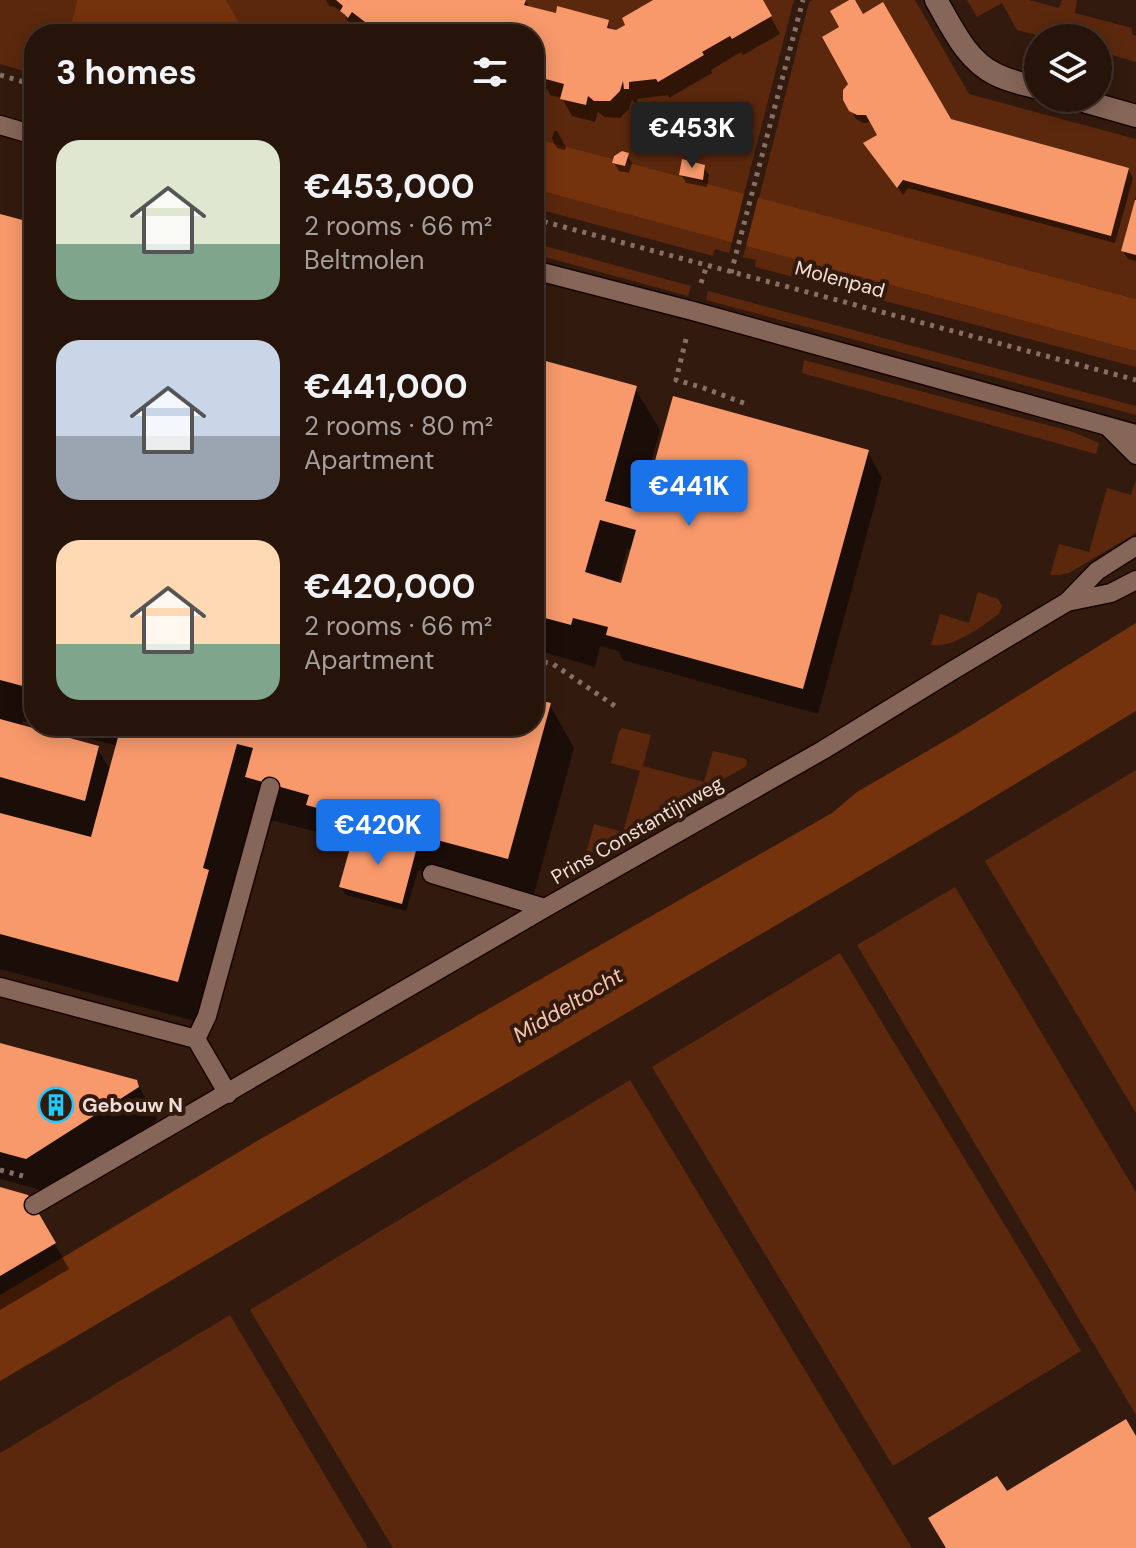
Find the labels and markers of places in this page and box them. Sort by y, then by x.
pin: €453K [636,102,748,170]
pin: €441K [633,460,745,528]
pin: €420K [322,799,434,867]
building icon: Gebouw N [37,1086,75,1124]
place label: Gebouw N [82,1092,183,1118]

